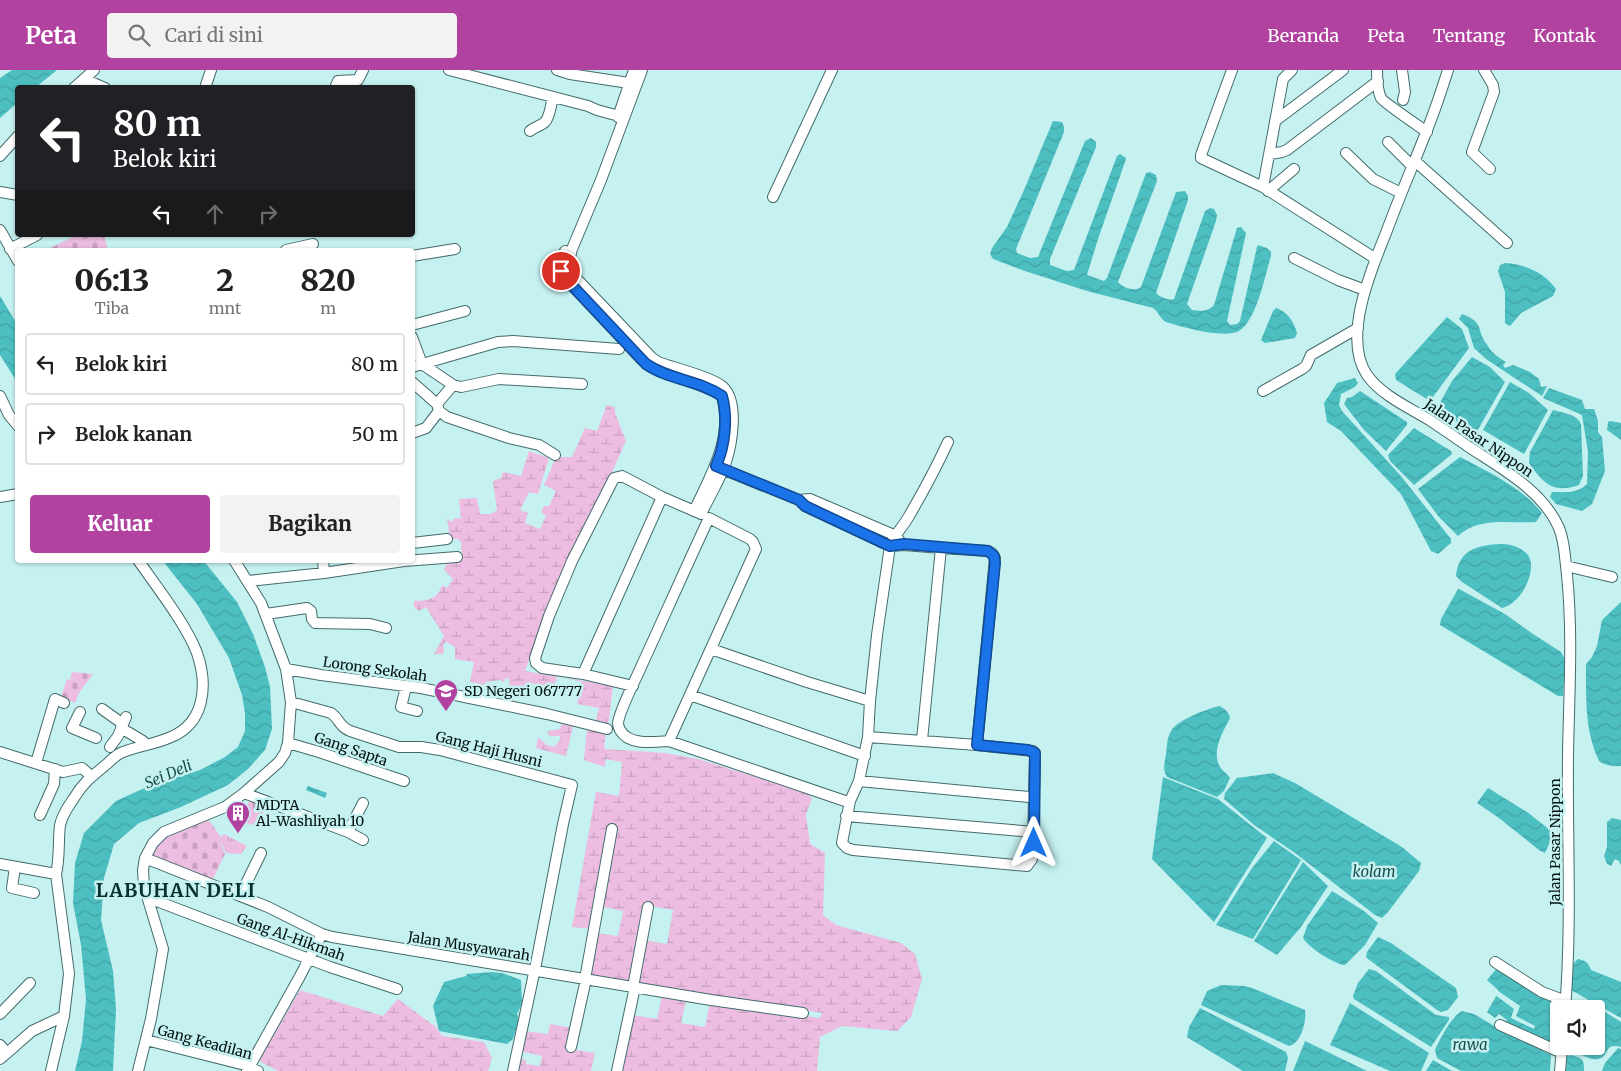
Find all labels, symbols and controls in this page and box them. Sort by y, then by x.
search box [107,13,457,58]
text: Peta [25,20,77,51]
icon: search [125,21,153,49]
text: Cari di sini [165,23,263,47]
text: Beranda [1267,24,1339,47]
text: Peta [1367,24,1405,47]
text: Tentang [1433,24,1505,47]
text: Kontak [1533,24,1596,47]
text: 80 m [113,102,201,146]
icon: left [30,105,95,170]
text: Belok kiri [113,145,217,173]
icon: left [148,200,176,228]
icon: ahead [201,200,229,228]
icon: right [254,200,282,228]
pin [540,250,582,292]
icon: arrive [547,257,575,285]
text: 06:13 [74,261,150,299]
text: 2 [216,261,234,299]
text: 820 [300,261,356,299]
text: Tiba [95,298,129,318]
text: mnt [209,298,241,318]
text: m [320,298,336,318]
icon: left [32,350,60,378]
text: Belok kiri [75,352,167,376]
text: 80 m [351,352,398,376]
street label: Jalan Pasar Nippon [1420,394,1537,481]
icon: right [32,420,60,448]
text: Belok kanan [75,422,192,446]
text: 50 m [352,422,398,446]
button: Keluar [30,495,210,553]
button: Bagikan [220,495,400,553]
street label: Lorong Sekolah [322,653,428,685]
school or university icon: SD Negeri 067777 [433,678,459,712]
place label: SD Negeri 067777 [464,682,582,700]
street label: Gang Haji Husni [434,727,545,771]
street label: Gang Sapta [312,728,390,770]
water label: Sei Deli [141,755,195,793]
street label: Jalan Pasar Nippon [1546,778,1564,907]
place label: MDTA Al-Washliyah 10 [255,796,364,830]
building icon: MDTA Al-Washliyah 10 [225,800,251,834]
position arrow [1007,816,1059,868]
water label: kolam [1352,862,1396,881]
district label: LABUHAN DELI [96,878,256,902]
street label: Gang Al-Hikmah [234,909,348,965]
street label: Jalan Musyawarah [406,927,531,965]
map controls [1550,1000,1605,1055]
button: sound [1550,1000,1605,1055]
street label: Gang Keadilan [156,1021,254,1063]
water label: rawa [1453,1035,1487,1054]

